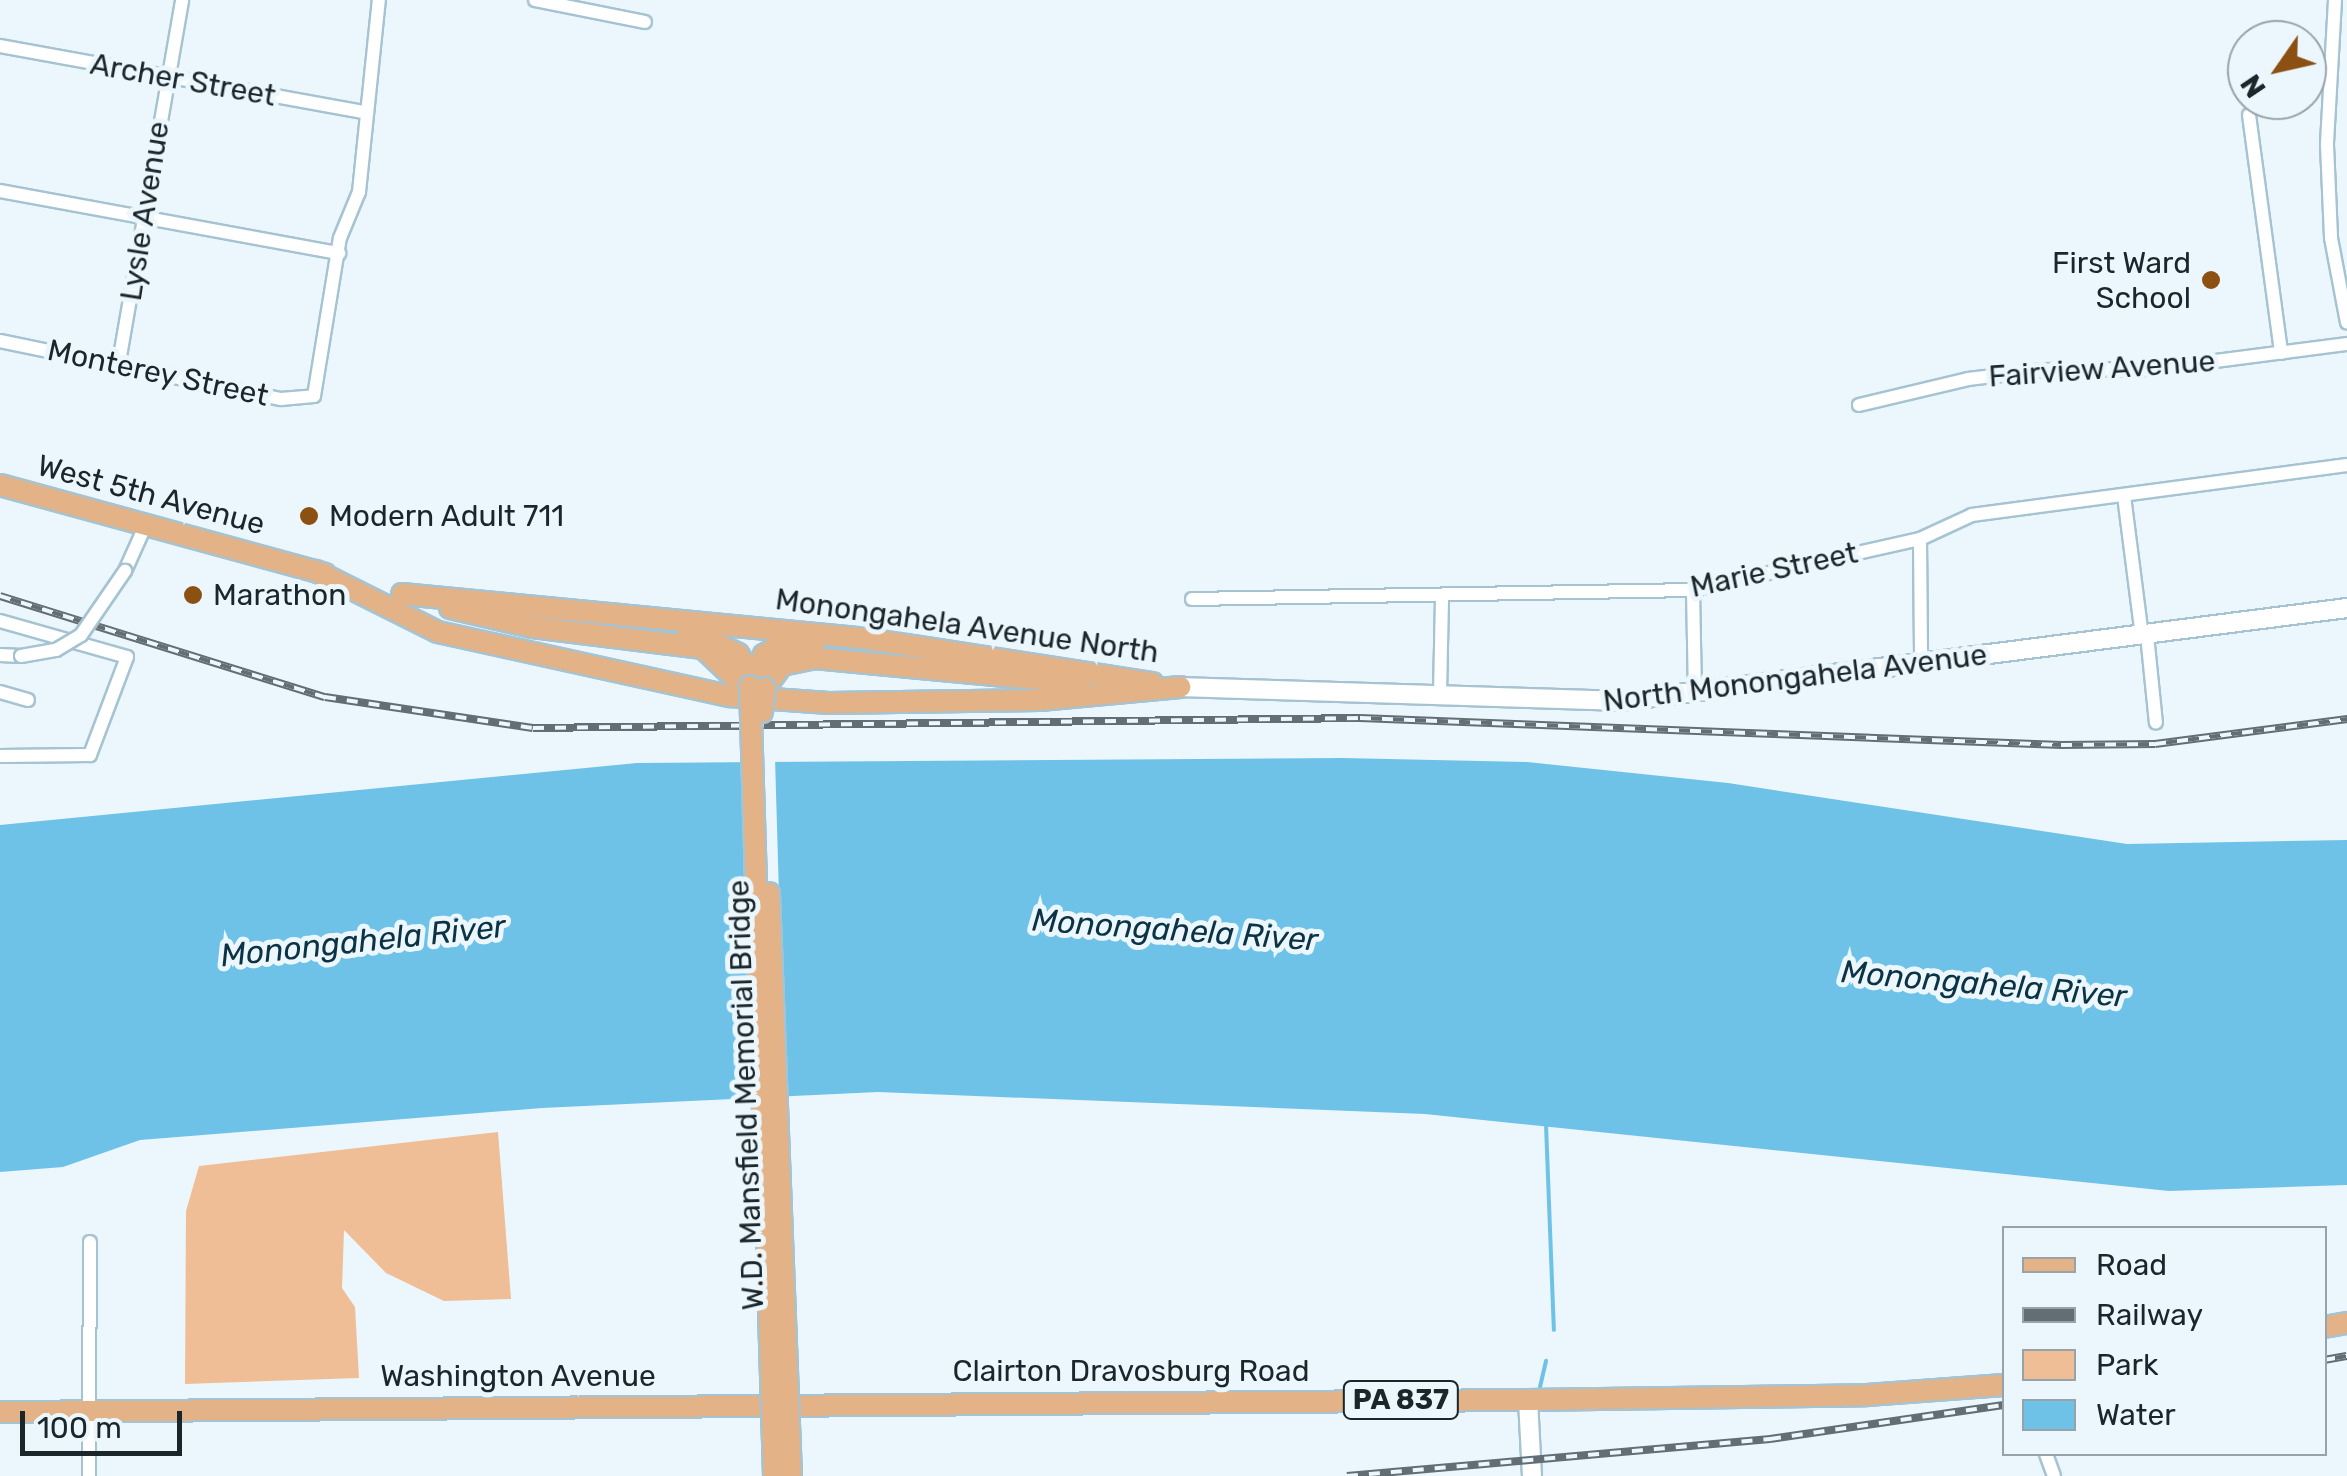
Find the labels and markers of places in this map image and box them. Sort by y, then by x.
place label: First Ward School [2052,245,2191,316]
marker: First Ward School [2200,269,2222,291]
place label: Modern Adult 711 [329,498,565,534]
marker: Modern Adult 711 [298,505,320,527]
place label: Marathon [213,577,346,613]
marker: Marathon [182,584,204,606]

